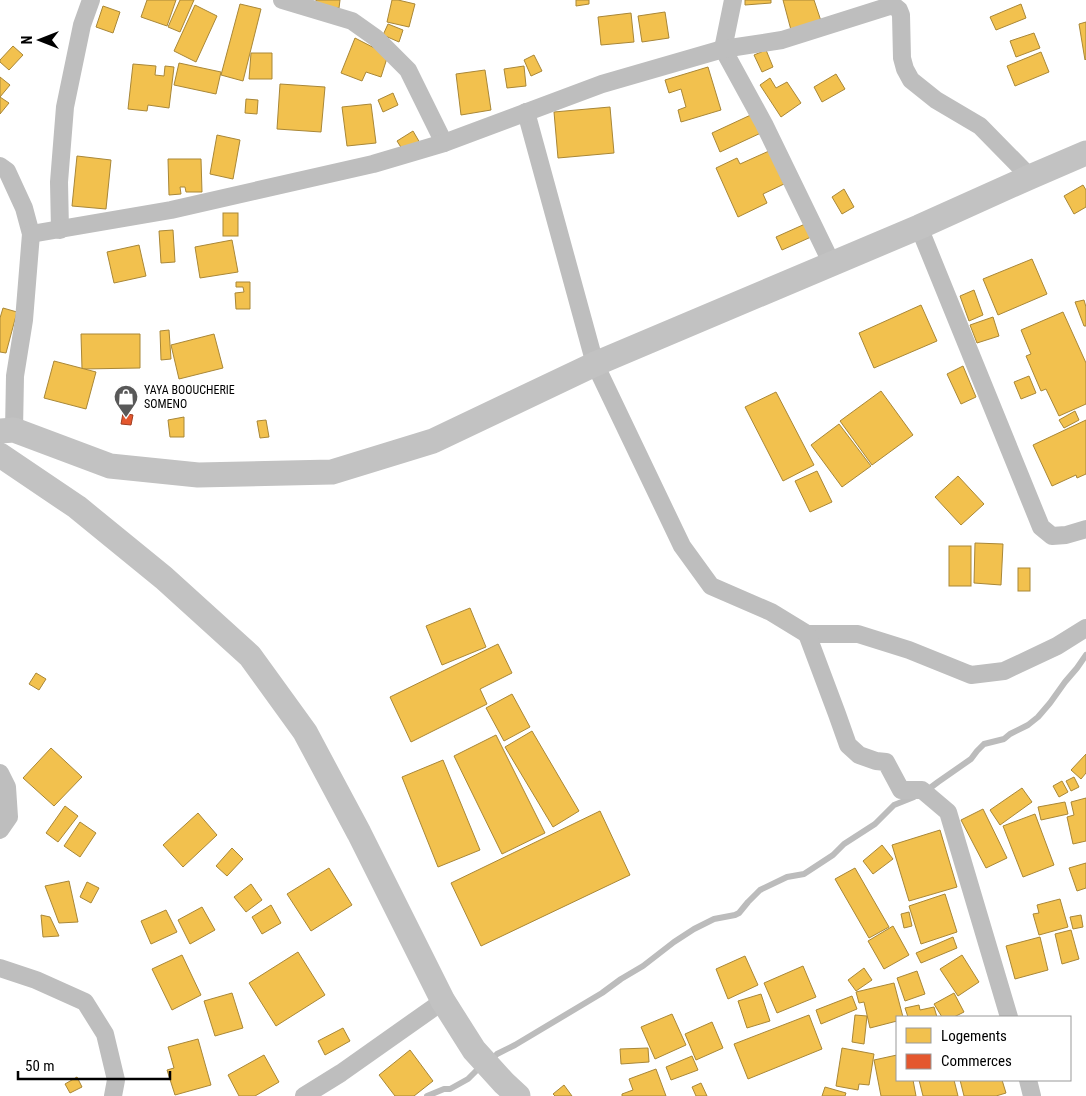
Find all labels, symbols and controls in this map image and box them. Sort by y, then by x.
north arrow [15,15,65,65]
text: N [19,36,35,44]
place label: YAYA BOOUCHERIE SOMENO [144,383,235,411]
shop icon: YAYA BOOUCHERIE SOMENO [113,384,139,418]
legend [896,1016,1071,1081]
text: Logements [941,1027,1007,1045]
scale bar [18,1048,170,1080]
text: Commerces [941,1052,1012,1070]
text: 50 m [25,1057,55,1075]

